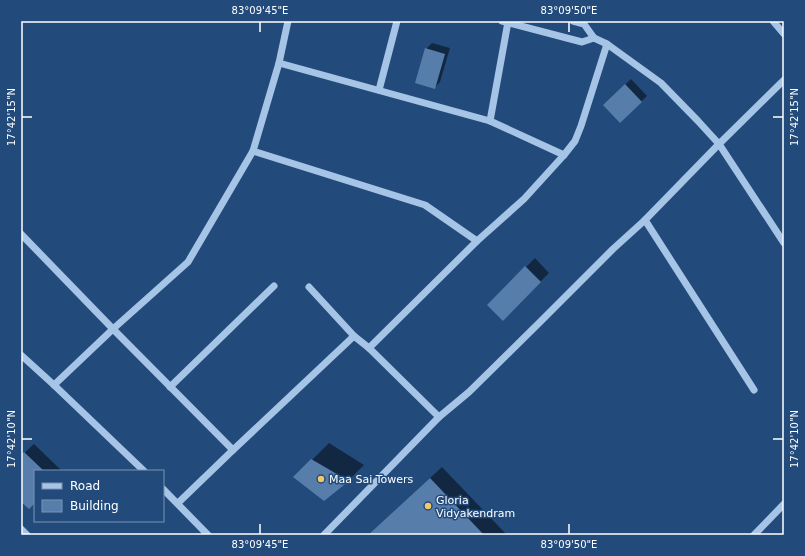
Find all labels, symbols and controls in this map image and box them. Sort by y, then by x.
text: 83°09'45"E [232,5,288,16]
text: 83°09'50"E [541,5,597,16]
text: 17°42'15"N [6,88,17,146]
text: 17°42'15"N [789,88,800,146]
text: 17°42'10"N [6,410,17,468]
text: 17°42'10"N [789,410,800,468]
legend [34,470,164,522]
place label: Maa Sai Towers [329,473,414,486]
marker: Maa Sai Towers [316,474,326,484]
text: Road [70,479,100,493]
place label: Gloria Vidyakendram [436,494,515,520]
text: Building [70,499,119,513]
marker: Gloria Vidyakendram [423,501,433,511]
text: 83°09'45"E [232,539,288,550]
text: 83°09'50"E [541,539,597,550]

